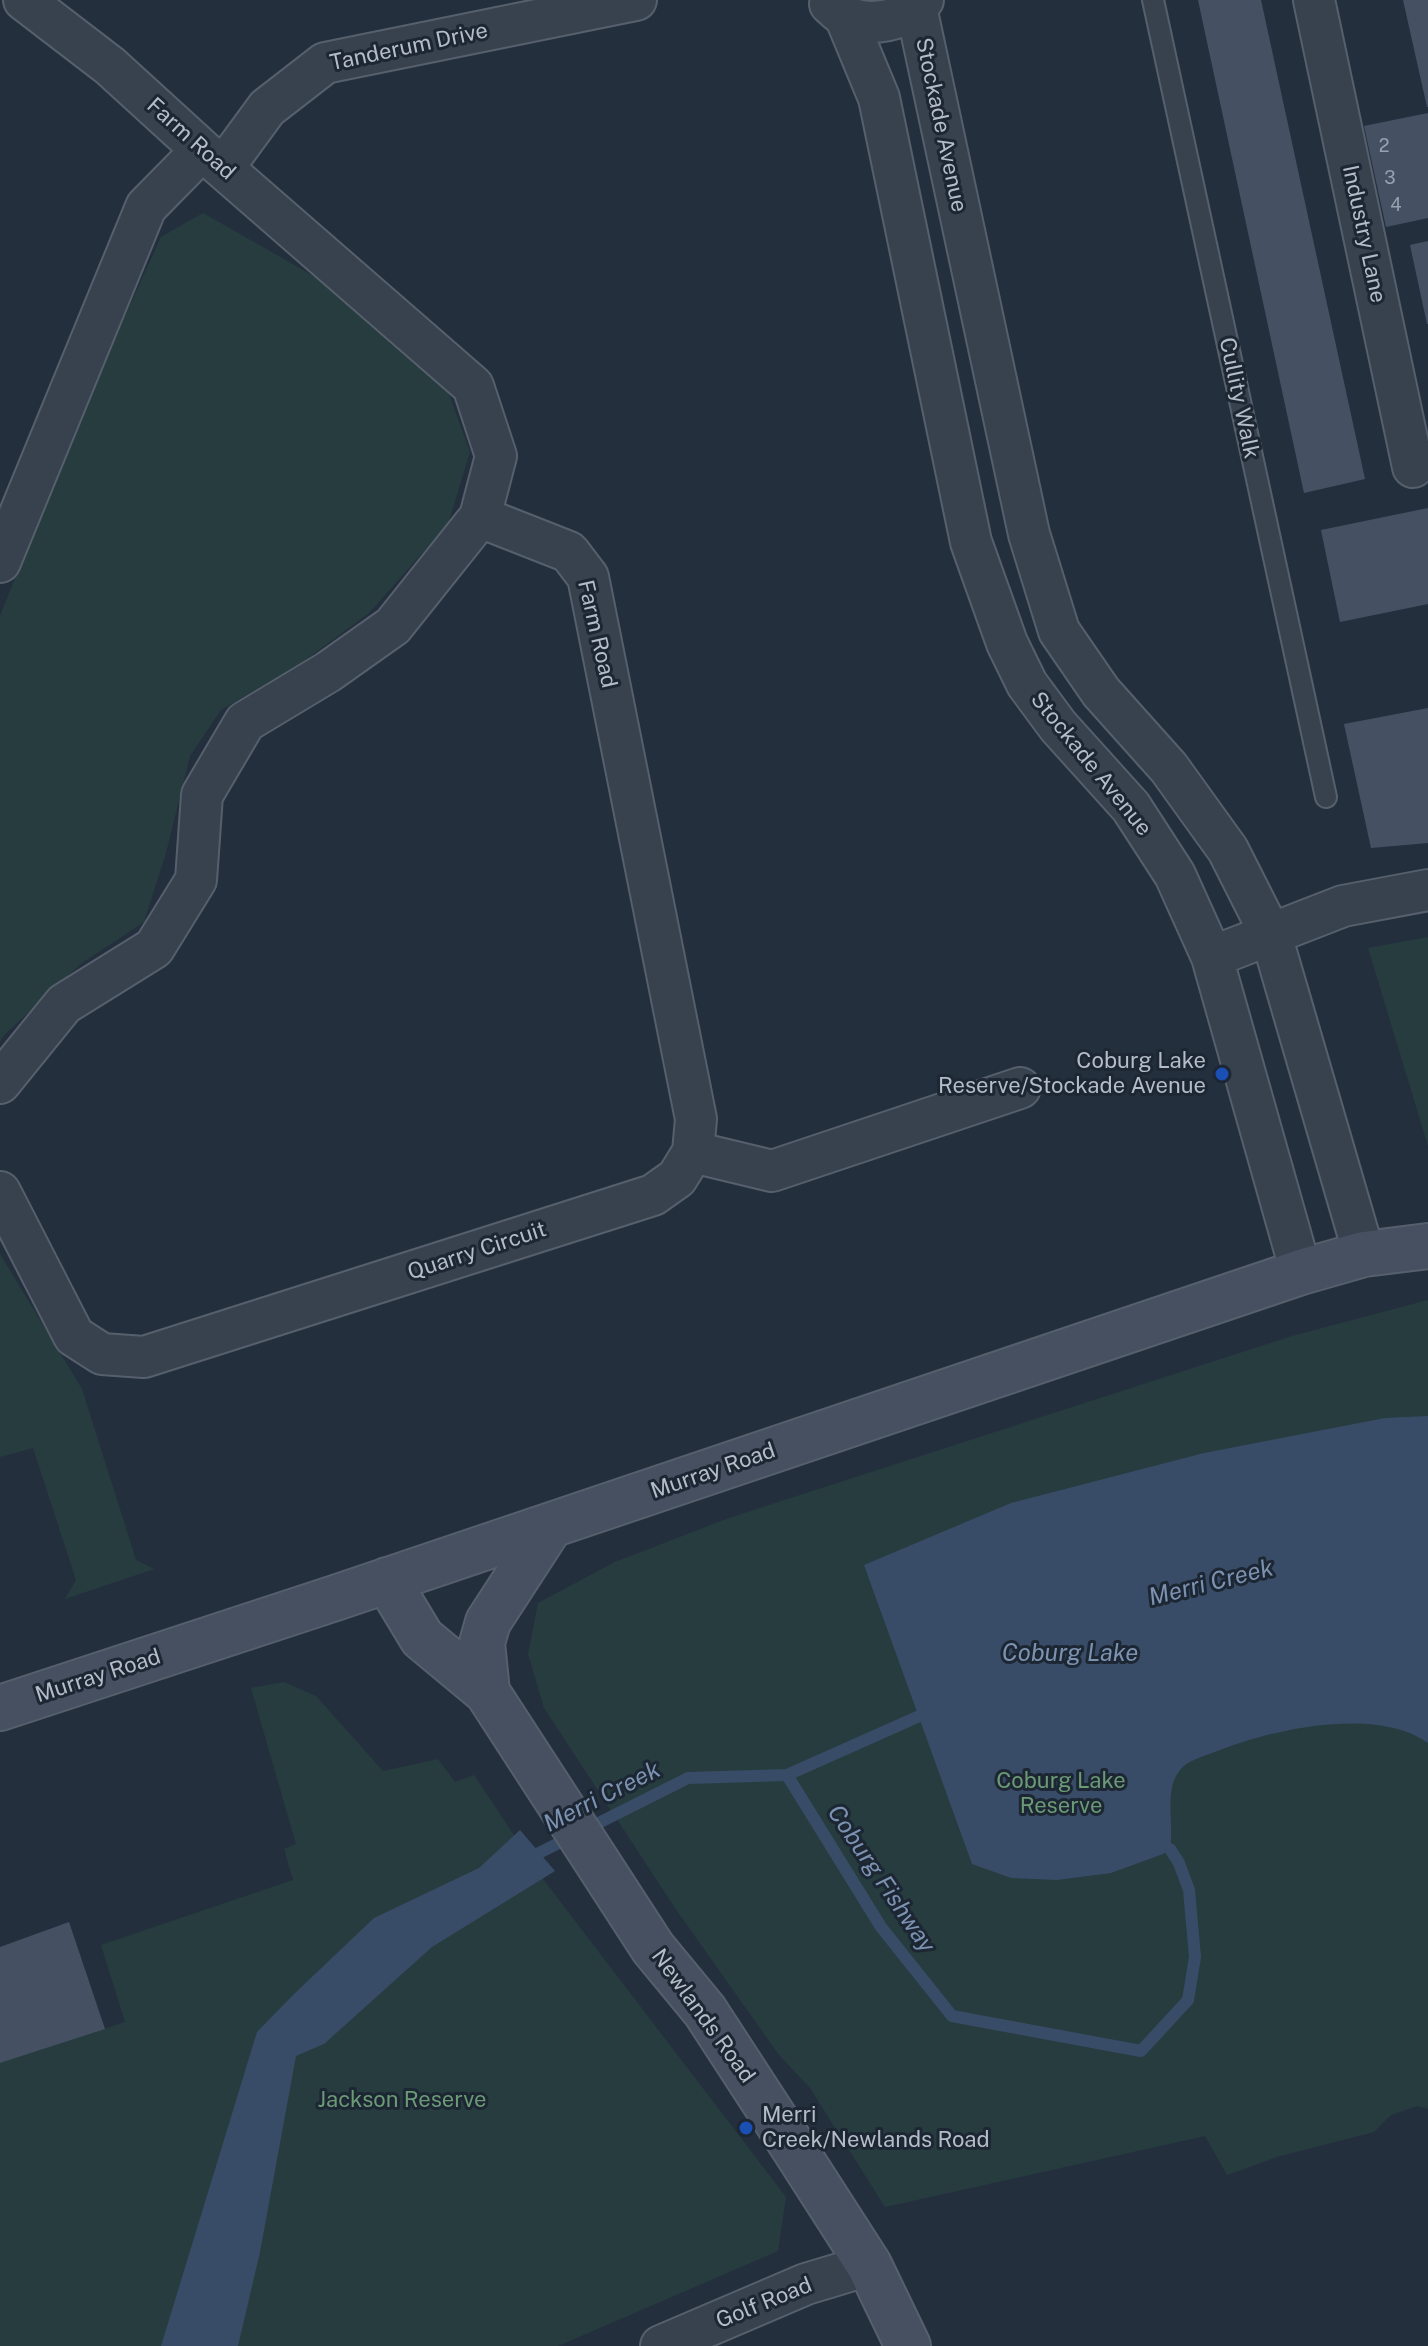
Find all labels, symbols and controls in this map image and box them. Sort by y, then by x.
street label: Tanderum Drive [328,17,490,77]
street label: Stockade Avenue [910,35,972,215]
street label: Farm Road [141,92,241,186]
house number: 2 [1379,135,1389,157]
street label: Industry Lane [1337,163,1391,305]
house number: 3 [1384,167,1396,189]
house number: 4 [1390,194,1402,216]
street label: Cullity Walk [1213,335,1265,461]
street label: Farm Road [572,577,622,691]
street label: Stockade Avenue [1025,687,1157,841]
place label: Coburg Lake Reserve/Stockade Avenue [938,1048,1206,1100]
marker: Coburg Lake Reserve/Stockade Avenue [1213,1065,1231,1083]
street label: Quarry Circuit [404,1216,550,1286]
street label: Murray Road [647,1437,779,1505]
water label: Merri Creek [1146,1554,1276,1612]
water label: Coburg Lake [1002,1640,1138,1668]
street label: Murray Road [32,1643,164,1709]
water label: Merri Creek [539,1755,665,1839]
park label: Coburg Lake Reserve [996,1768,1126,1820]
water label: Coburg Fishway [821,1800,941,1958]
street label: Newlands Road [646,1944,760,2088]
park label: Jackson Reserve [318,2087,486,2113]
place label: Merri Creek/Newlands Road [762,2102,990,2154]
marker: Merri Creek/Newlands Road [737,2119,755,2137]
street label: Golf Road [712,2272,816,2334]

